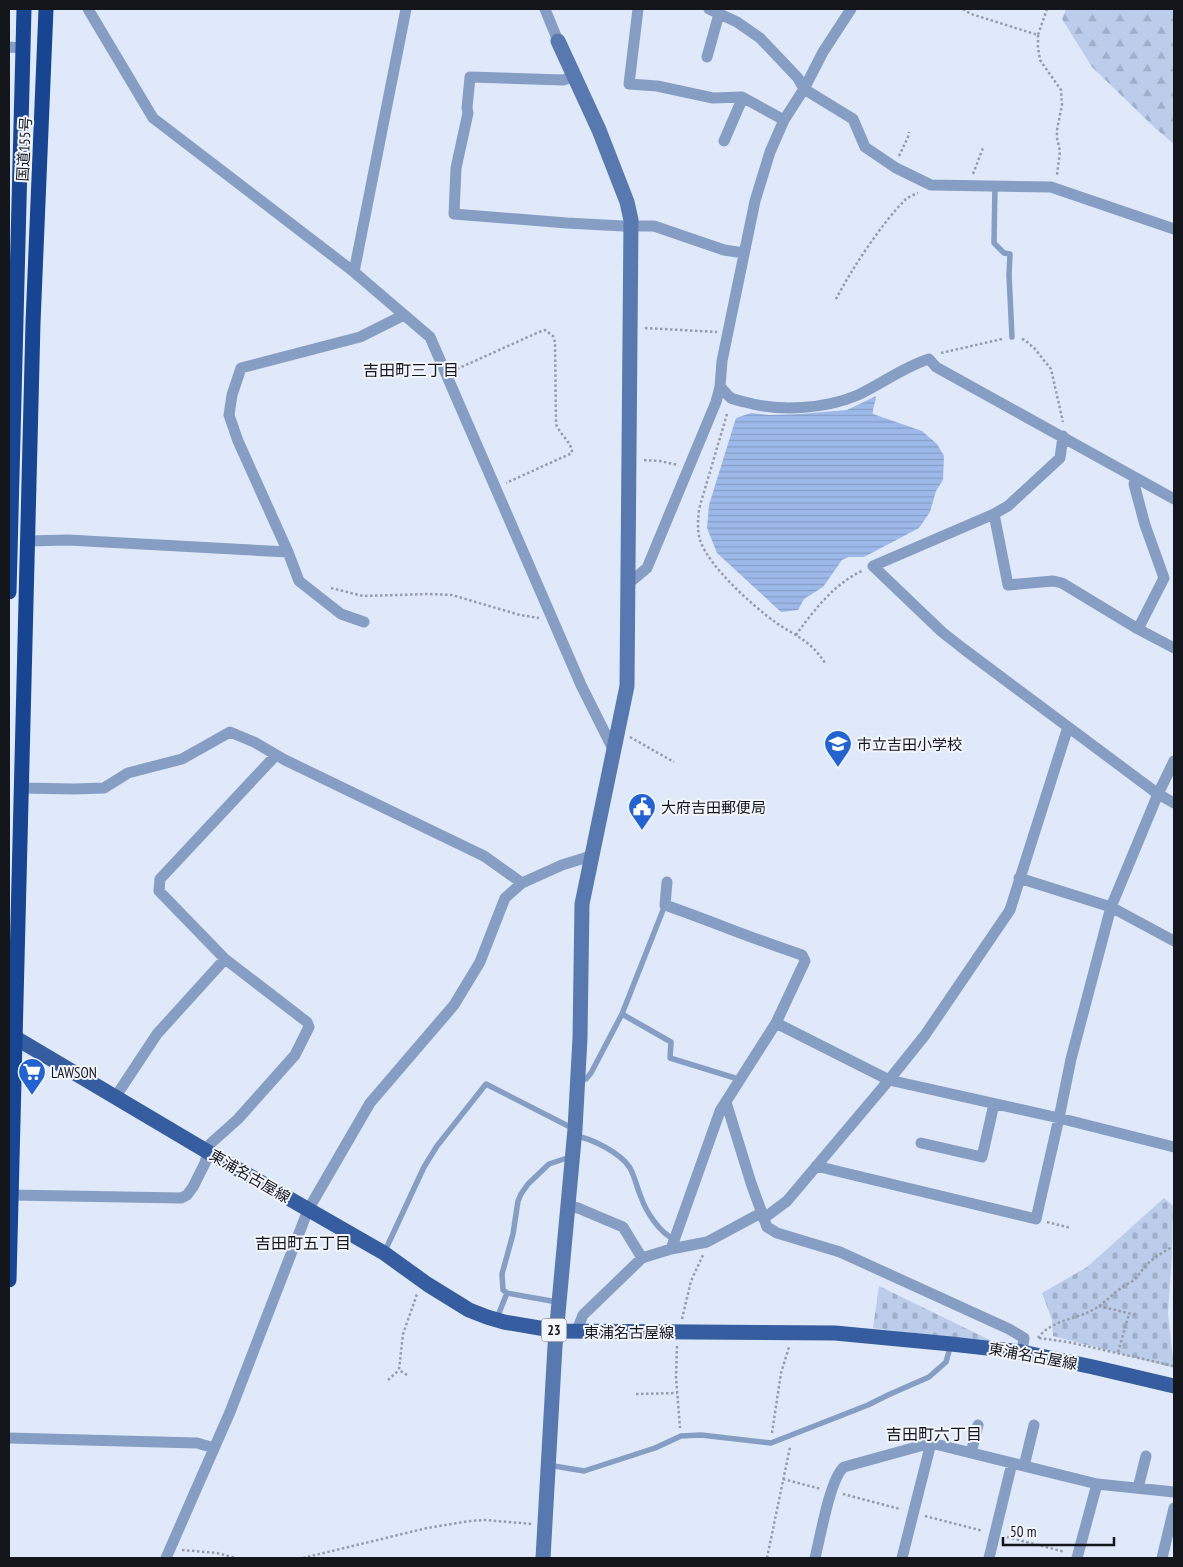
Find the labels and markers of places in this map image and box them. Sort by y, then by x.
school or university icon: 市立吉田小学校 [823,729,853,768]
place label: 市立吉田小学校 [857,735,962,754]
public building icon: 大府吉田郵便局 [627,792,657,831]
place label: 大府吉田郵便局 [661,798,766,817]
supermarket icon: LAWSON [17,1057,47,1096]
place label: LAWSON [51,1063,97,1082]

